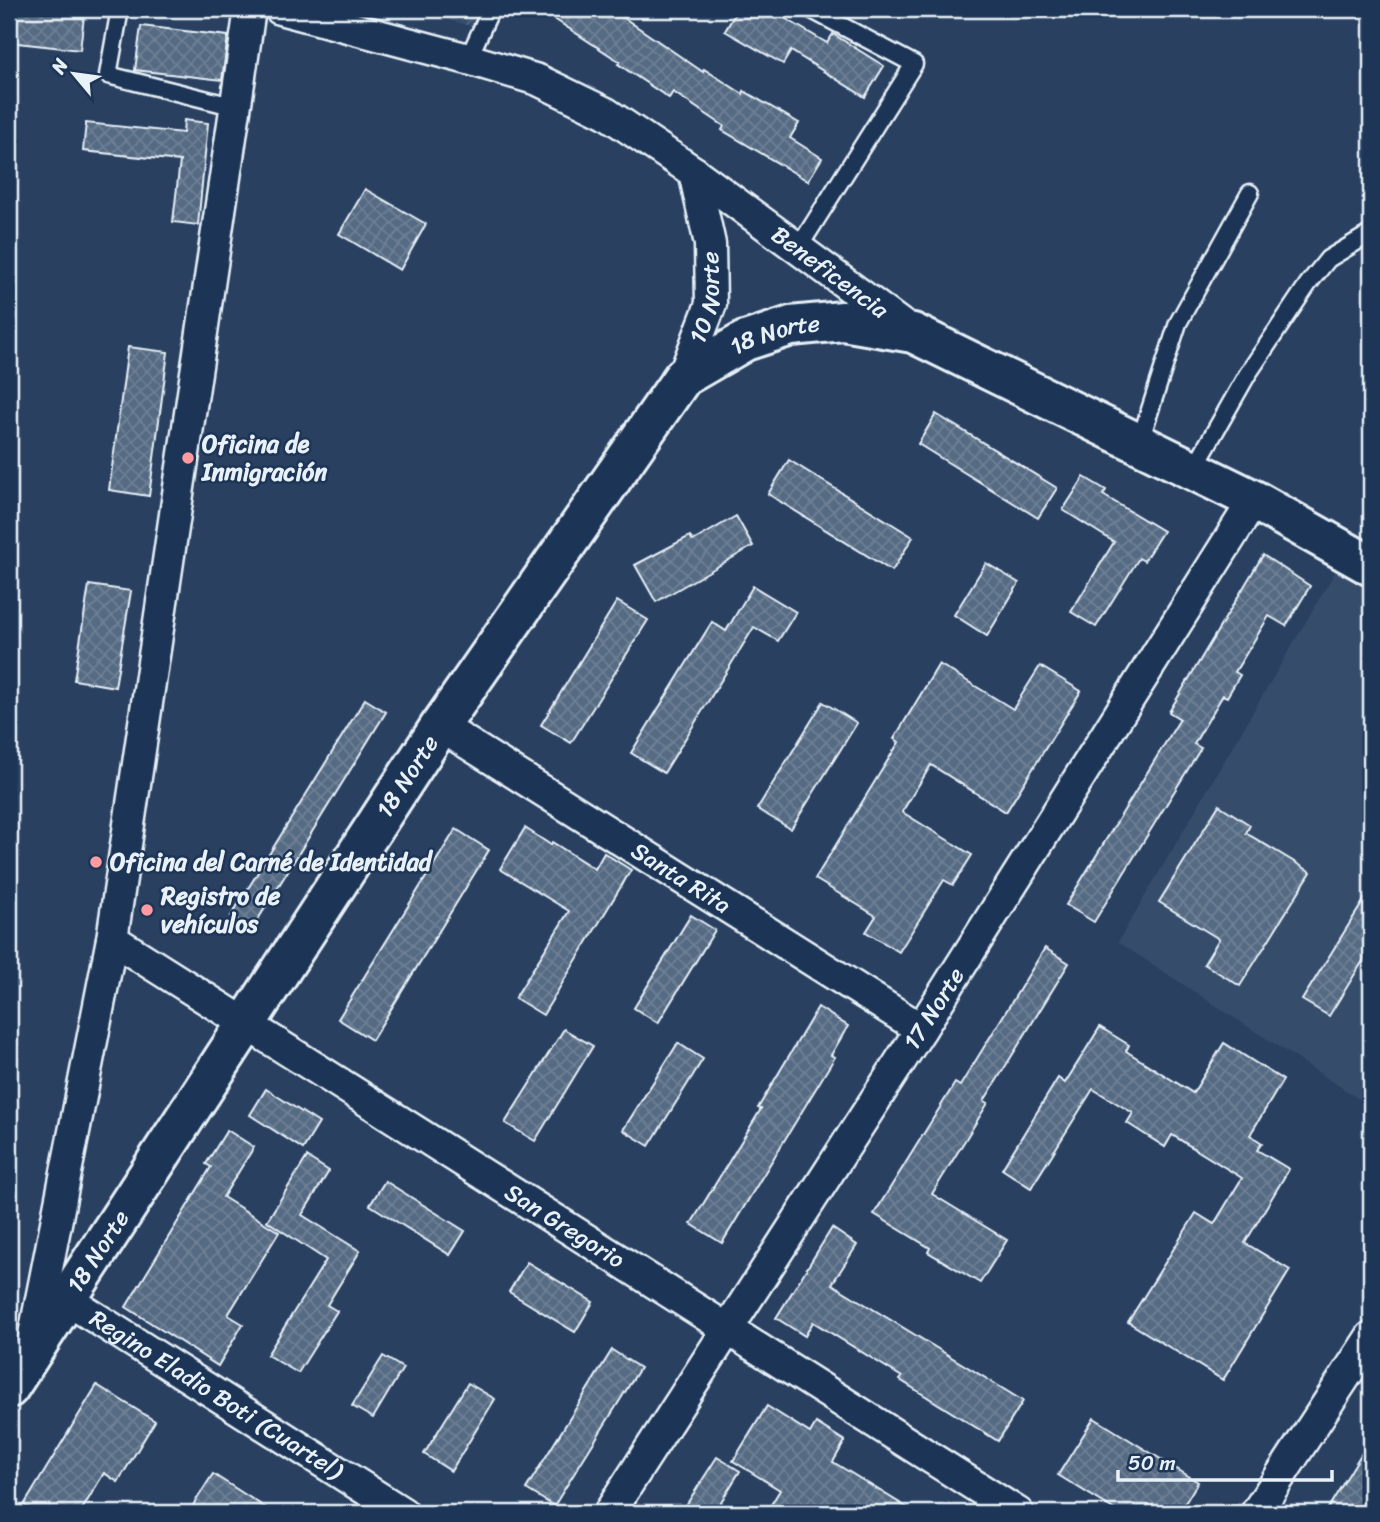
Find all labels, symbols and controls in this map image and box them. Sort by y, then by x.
north arrow [38,38,108,108]
text: N [41,52,78,81]
street label: Beneficencia [762,214,899,330]
street label: 10 Norte [677,251,733,350]
street label: 18 Norte [721,302,822,367]
place label: Oficina de Inmigración [200,423,327,493]
marker: Oficina de Inmigración [180,450,196,466]
street label: 18 Norte [364,726,450,826]
street label: Santa Rita [623,830,740,925]
place label: Oficina del Carné de Identidad [110,841,434,883]
marker: Oficina del Carné de Identidad [88,854,104,870]
place label: Registro de vehículos [160,875,281,945]
marker: Registro de vehículos [139,902,155,918]
street label: 17 Norte [892,959,976,1059]
street label: San Gregorio [496,1172,634,1280]
street label: 18 Norte [55,1201,141,1302]
street label: Regino Eladio Boti (Cuartel) [81,1298,353,1492]
scale bar [1118,1438,1331,1482]
text: 50 m [1128,1444,1176,1482]

